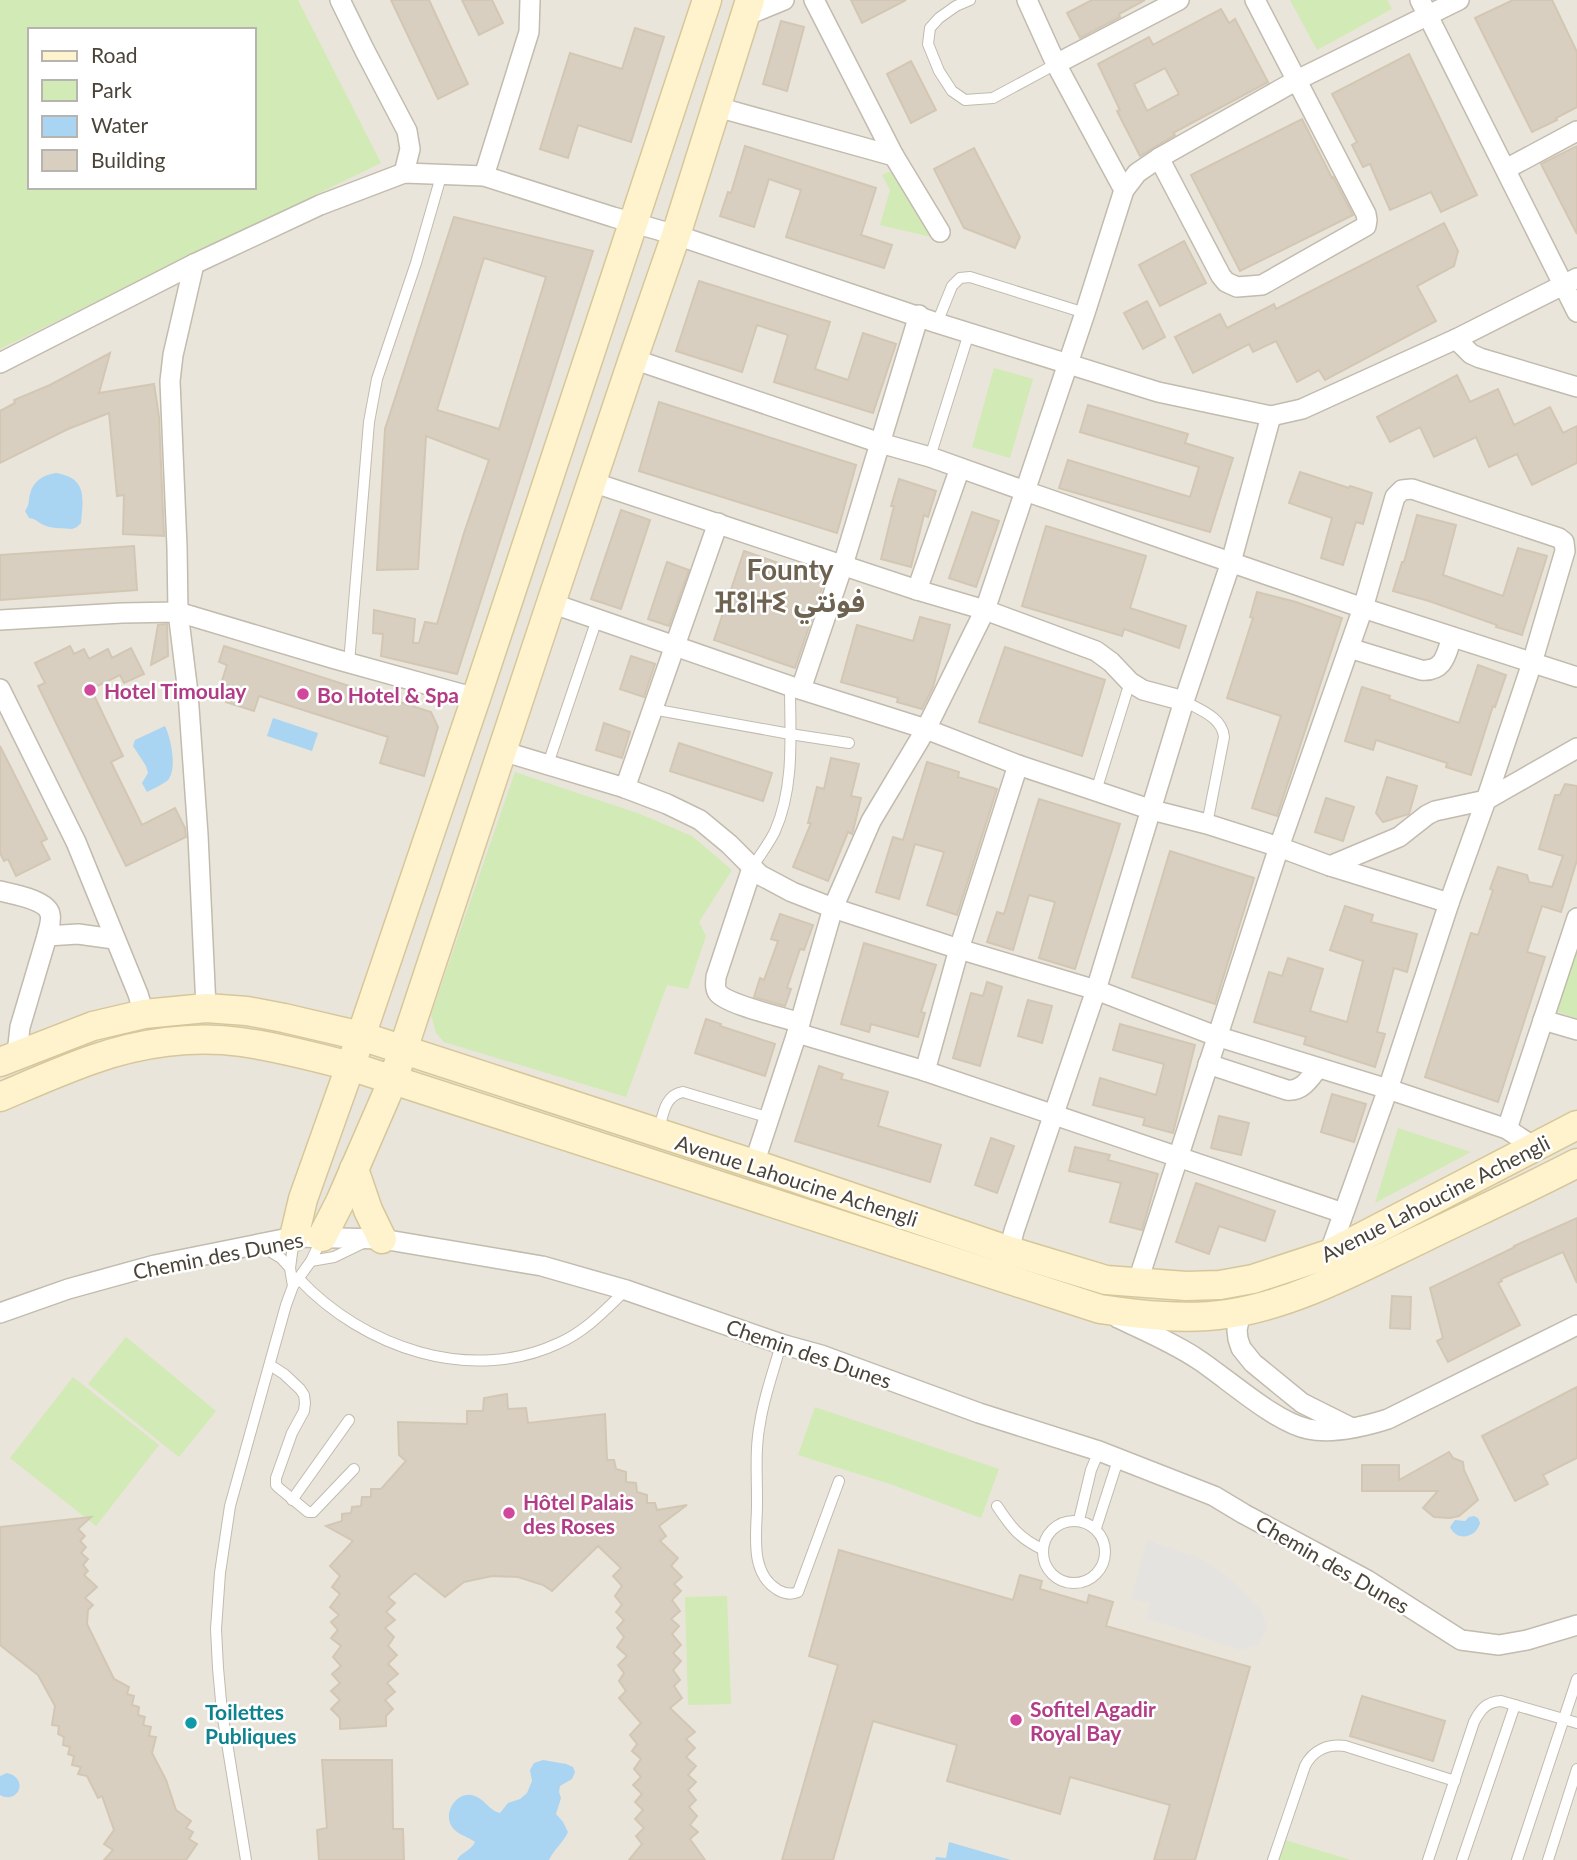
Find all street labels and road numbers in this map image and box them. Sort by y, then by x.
street label: Avenue Lahoucine Achengli [673,1129,921,1231]
street label: Avenue Lahoucine Achengli [1316,1129,1554,1267]
street label: Chemin des Dunes [131,1226,305,1284]
street label: Chemin des Dunes [723,1313,895,1393]
street label: Chemin des Dunes [1252,1510,1414,1618]

